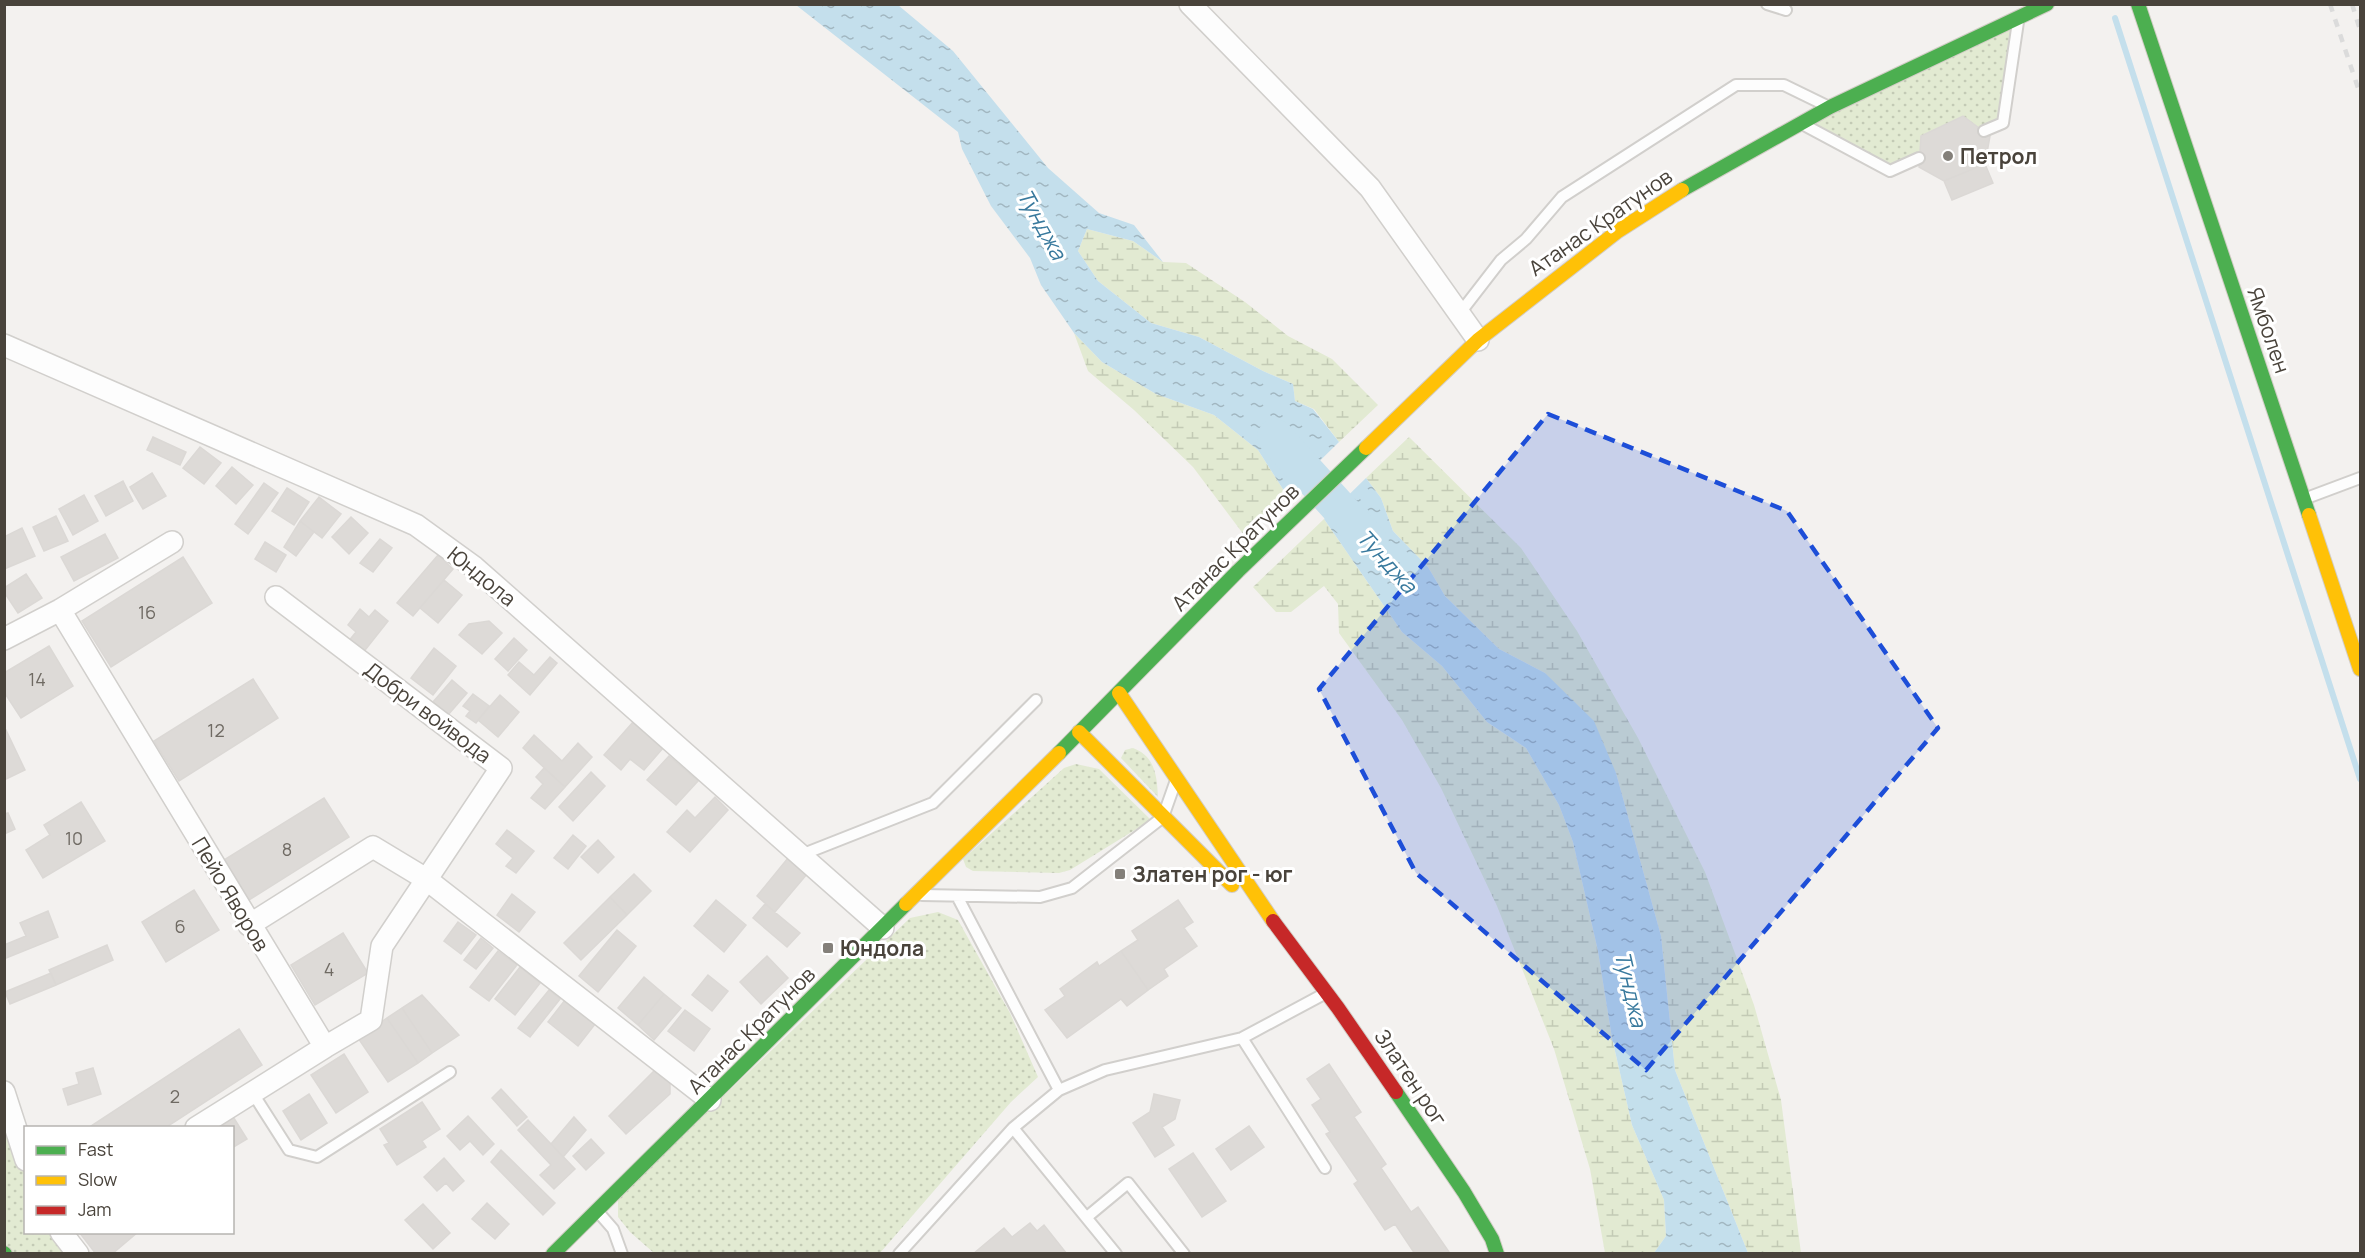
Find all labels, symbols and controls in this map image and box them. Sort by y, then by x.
place label: Петрол [1960,142,2037,170]
marker: Петрол [1941,149,1955,163]
street label: Атанас Кратунов [1523,162,1677,282]
water label: Тунджа [1010,183,1075,266]
street label: Ямболен [2241,283,2297,377]
street label: Атанас Кратунов [1165,477,1305,617]
water label: Тунджа [1350,523,1425,601]
street label: Юндола [442,540,522,612]
house number: 16 [138,600,156,624]
street label: Добри войвода [359,655,497,769]
house number: 14 [28,667,46,691]
house number: 12 [207,718,225,742]
house number: 10 [65,826,83,850]
street label: Пейо Яворов [186,832,276,956]
house number: 8 [282,837,292,861]
place label: Златен рог - юг [1132,860,1293,888]
marker: Златен рог - юг [1113,867,1127,881]
house number: 6 [174,914,186,938]
place label: Юндола [840,934,924,962]
marker: Юндола [821,941,835,955]
water label: Тунджа [1608,948,1655,1031]
house number: 4 [324,957,334,981]
street label: Атанас Кратунов [681,960,821,1100]
street label: Златен рог [1369,1023,1454,1131]
house number: 2 [170,1084,180,1108]
legend [24,1126,234,1234]
text: Fast [78,1137,113,1161]
text: Slow [78,1167,118,1191]
text: Jam [78,1197,112,1221]

